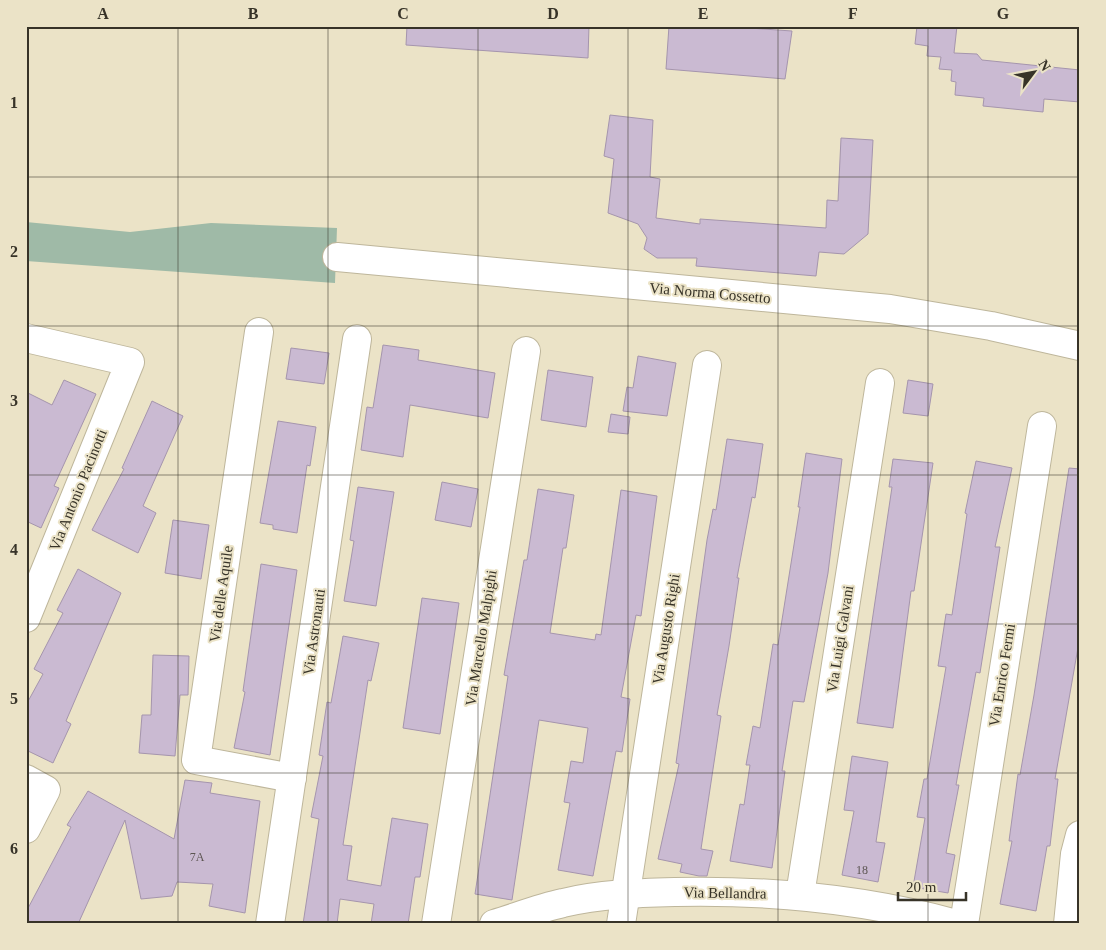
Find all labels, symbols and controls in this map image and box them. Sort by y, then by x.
text: A [97,5,109,22]
text: B [248,5,259,22]
text: C [397,5,409,22]
text: D [547,5,559,22]
text: E [698,5,708,22]
text: F [848,5,858,22]
text: G [997,5,1010,22]
north arrow [1008,48,1058,98]
text: N [1036,57,1054,74]
text: 1 [10,94,18,111]
text: 2 [10,243,18,260]
street label: Via Norma Cossetto [649,280,771,306]
text: 3 [10,392,18,409]
street label: Via Antonio Pacinotti [46,427,110,553]
text: 4 [10,541,18,558]
street label: Via delle Aquile [206,544,236,643]
street label: Via Marcello Malpighi [462,569,500,707]
street label: Via Augusto Righi [649,573,683,685]
street label: Via Luigi Galvani [824,584,856,694]
street label: Via Astronauti [300,588,328,676]
street label: Via Enrico Fermi [986,622,1018,728]
text: 5 [10,690,18,707]
text: 6 [10,840,18,857]
house number: 7A [190,850,205,864]
house number: 18 [856,863,868,877]
scale bar [898,870,966,902]
text: 20 m [906,879,937,895]
street label: Via Bellandra [683,884,767,902]

